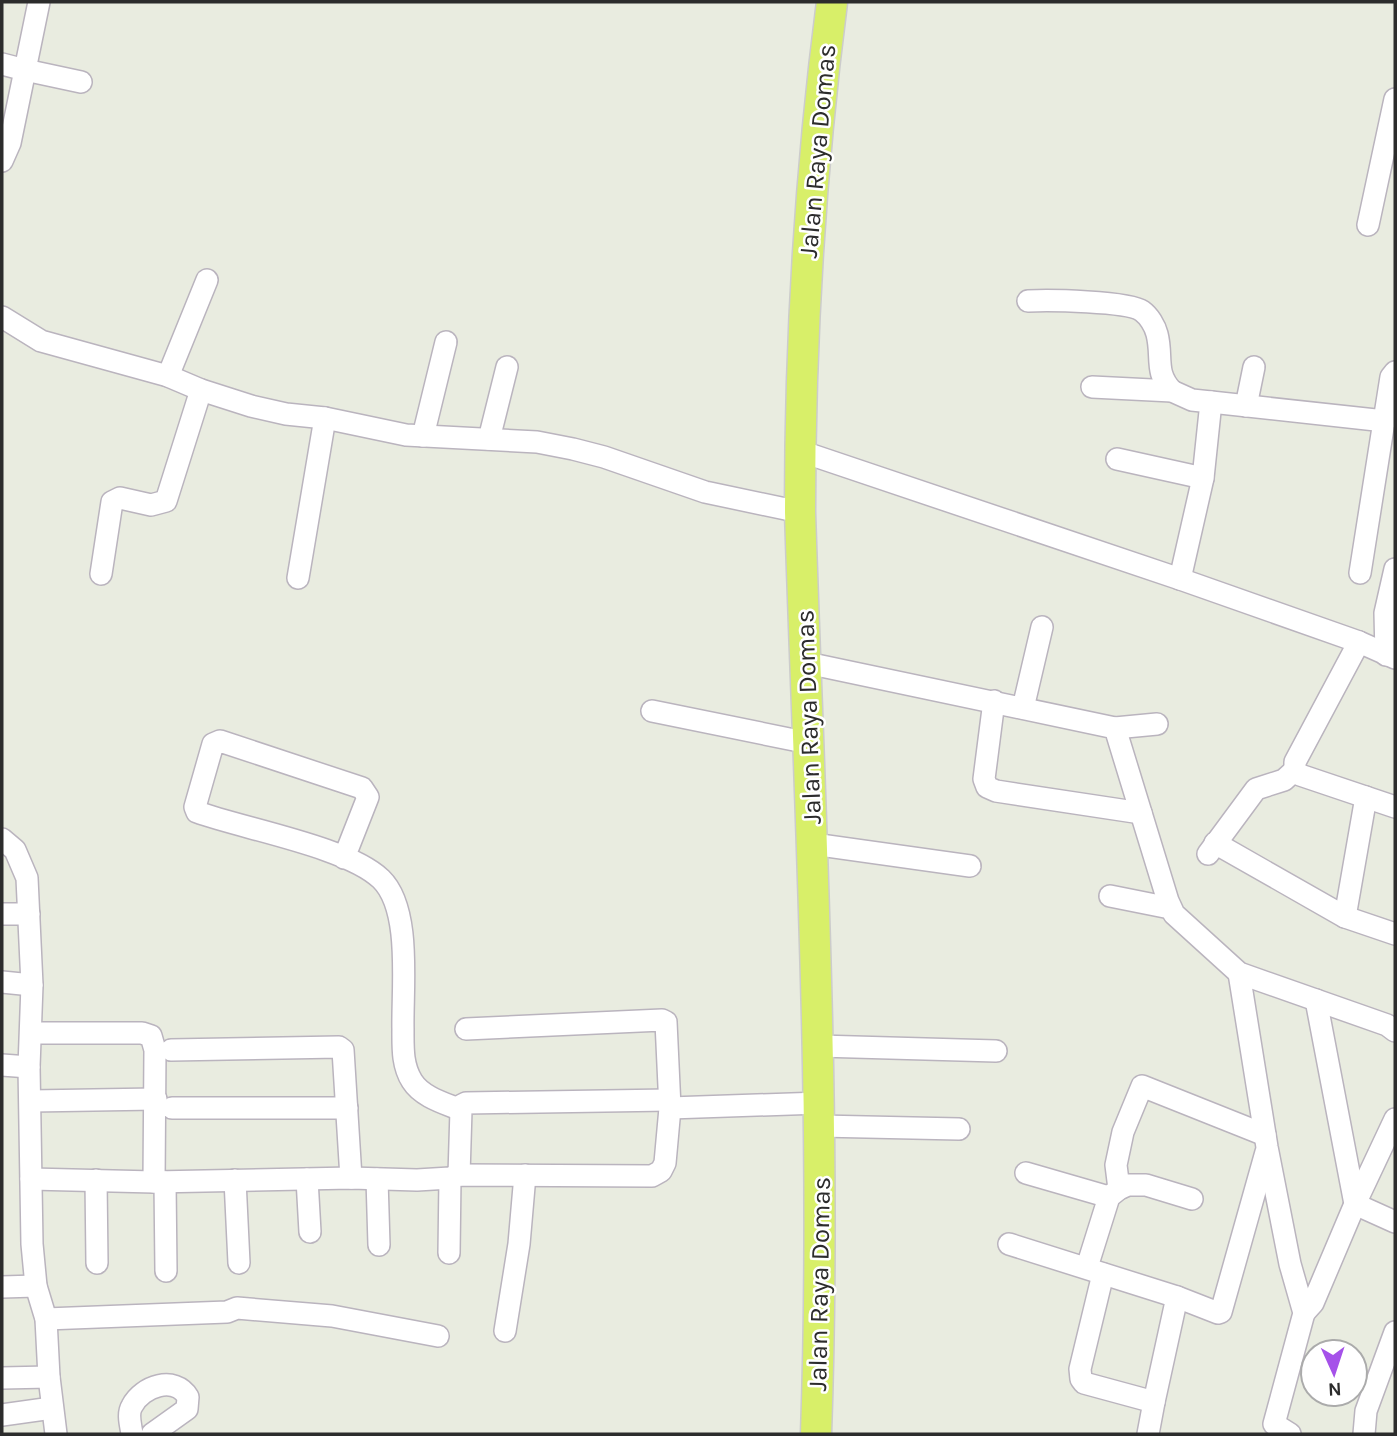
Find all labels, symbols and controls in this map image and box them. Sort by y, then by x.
street label: Jalan Raya Domas [793,43,842,259]
street label: Jalan Raya Domas [789,609,828,825]
street label: Jalan Raya Domas [802,1176,837,1392]
north arrow [1299,1338,1369,1408]
text: N [1327,1378,1342,1400]

